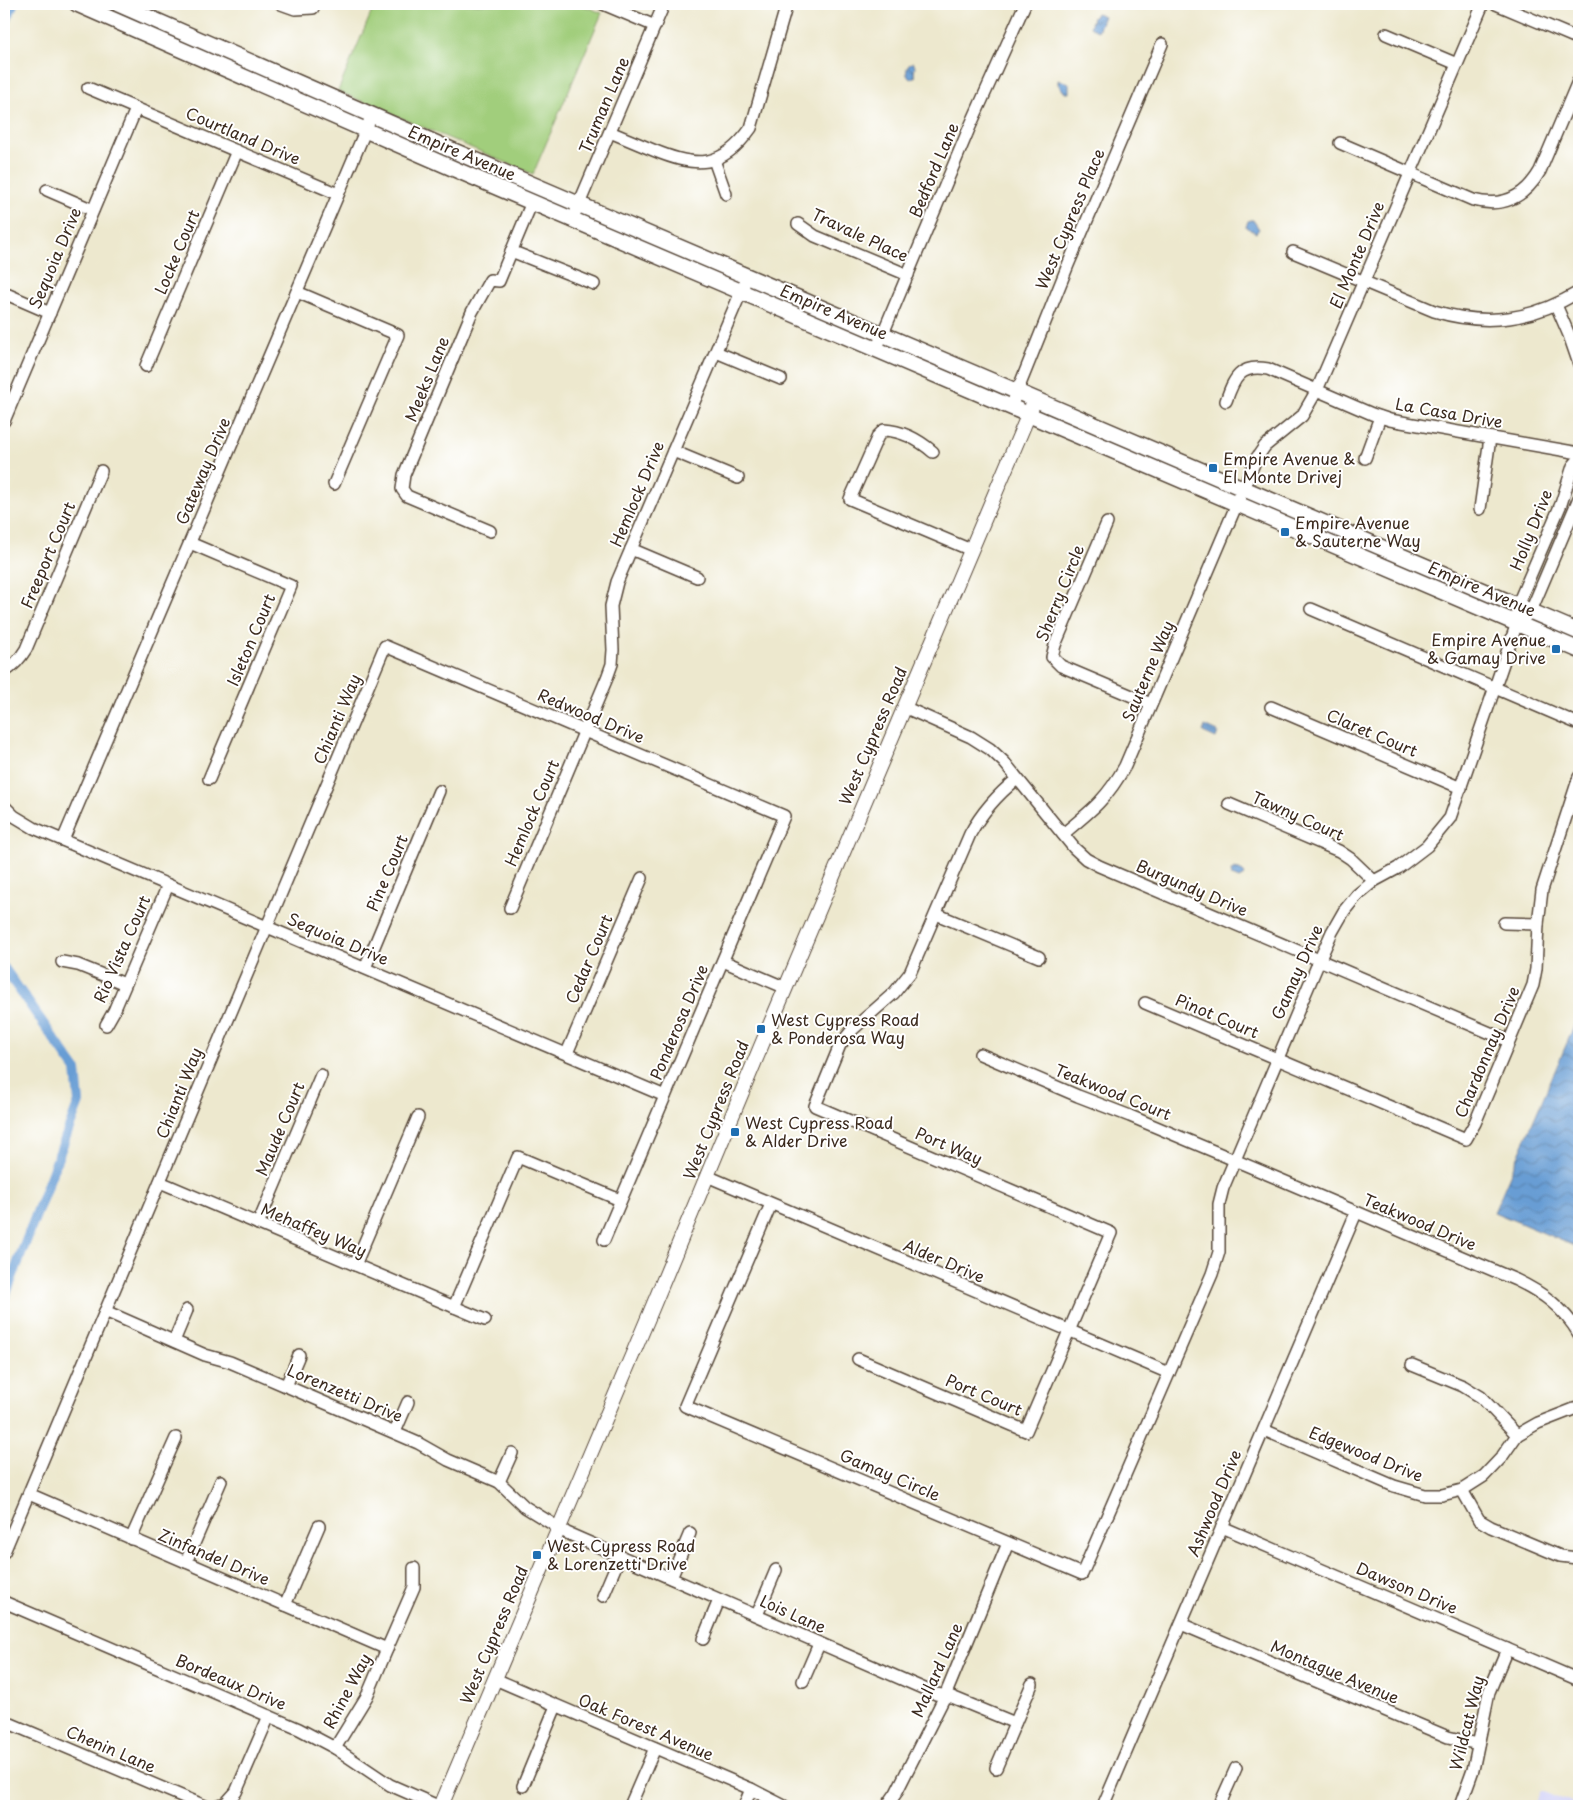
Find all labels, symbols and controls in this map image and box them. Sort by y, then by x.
street label: Truman Lane [572,53,634,157]
street label: Courtland Drive [182,100,304,170]
street label: Bedford Lane [902,118,964,221]
street label: Empire Avenue [405,119,520,186]
street label: West Cypress Place [1029,144,1110,293]
street label: El Monte Drive [1323,197,1389,312]
street label: Travale Place [808,201,913,267]
street label: Sequoia Drive [22,203,86,312]
street label: Locke Court [147,205,205,298]
street label: Empire Avenue [777,278,892,345]
street label: Meeks Lane [398,332,454,425]
street label: La Casa Drive [1394,391,1505,433]
street label: Gateway Drive [169,413,235,528]
street label: Hemlock Drive [603,437,669,550]
place label: Empire Avenue & El Monte Drivej [1223,446,1355,488]
marker: Empire Avenue & El Monte Drivej [1207,462,1219,474]
street label: Holly Drive [1503,485,1557,574]
street label: Freeport Court [14,497,81,612]
place label: Empire Avenue & Sauterne Way [1295,510,1421,552]
marker: Empire Avenue & Sauterne Way [1279,526,1291,538]
street label: Sherry Circle [1029,541,1089,645]
street label: Empire Avenue [1425,555,1540,622]
street label: Isleton Court [220,589,281,690]
street label: Sauterne Way [1115,616,1179,725]
place label: Empire Avenue & Gamay Drive [1427,627,1546,669]
marker: Empire Avenue & Gamay Drive [1550,643,1562,655]
street label: West Cypress Road [832,663,912,809]
street label: Chianti Way [306,670,366,768]
street label: Redwood Drive [534,682,648,748]
street label: Claret Court [1323,702,1422,762]
street label: Hemlock Court [498,755,565,870]
street label: Tawny Court [1249,784,1349,846]
street label: Pine Court [359,830,413,915]
street label: Burgundy Drive [1133,853,1252,921]
street label: Rio Vista Court [87,891,156,1006]
street label: Sequoia Drive [284,906,393,970]
street label: Cedar Court [559,910,618,1007]
street label: Gamay Drive [1264,920,1328,1023]
street label: Ponderosa Drive [643,960,713,1083]
street label: Chardonnay Drive [1448,982,1525,1121]
street label: Pinot Court [1172,987,1263,1044]
place label: West Cypress Road & Ponderosa Way [771,1007,919,1049]
marker: West Cypress Road & Ponderosa Way [755,1023,767,1035]
street label: West Cypress Road [676,1036,754,1183]
street label: Chianti Way [149,1043,207,1142]
street label: Teakwood Court [1052,1057,1176,1126]
street label: Maude Court [249,1077,310,1179]
place label: West Cypress Road & Alder Drive [745,1110,893,1152]
street label: Port Way [912,1120,987,1170]
marker: West Cypress Road & Alder Drive [729,1126,741,1138]
street label: Teakwood Drive [1360,1186,1481,1256]
street label: Mehaffey Way [258,1196,371,1262]
street label: Alder Drive [900,1232,989,1288]
street label: Lorenzetti Drive [284,1357,407,1427]
street label: Port Court [942,1367,1027,1421]
street label: Edgewood Drive [1306,1419,1427,1487]
street label: Gamay Circle [836,1442,944,1506]
street label: Ashwood Drive [1180,1446,1246,1560]
street label: Zinfandel Drive [155,1522,274,1590]
place label: West Cypress Road & Lorenzetti Drive [547,1533,695,1575]
marker: West Cypress Road & Lorenzetti Drive [531,1549,543,1561]
street label: Dawson Drive [1353,1555,1462,1619]
street label: West Cypress Road [453,1562,533,1708]
street label: Lois Lane [756,1588,830,1638]
street label: Mallard Lane [904,1618,968,1721]
street label: Montague Avenue [1267,1633,1403,1709]
street label: Bordeaux Drive [172,1647,290,1715]
street label: Rhine Way [316,1648,376,1733]
street label: Wildcat Way [1443,1673,1489,1773]
street label: Oak Forest Avenue [575,1687,718,1765]
street label: Chenin Lane [63,1718,160,1778]

